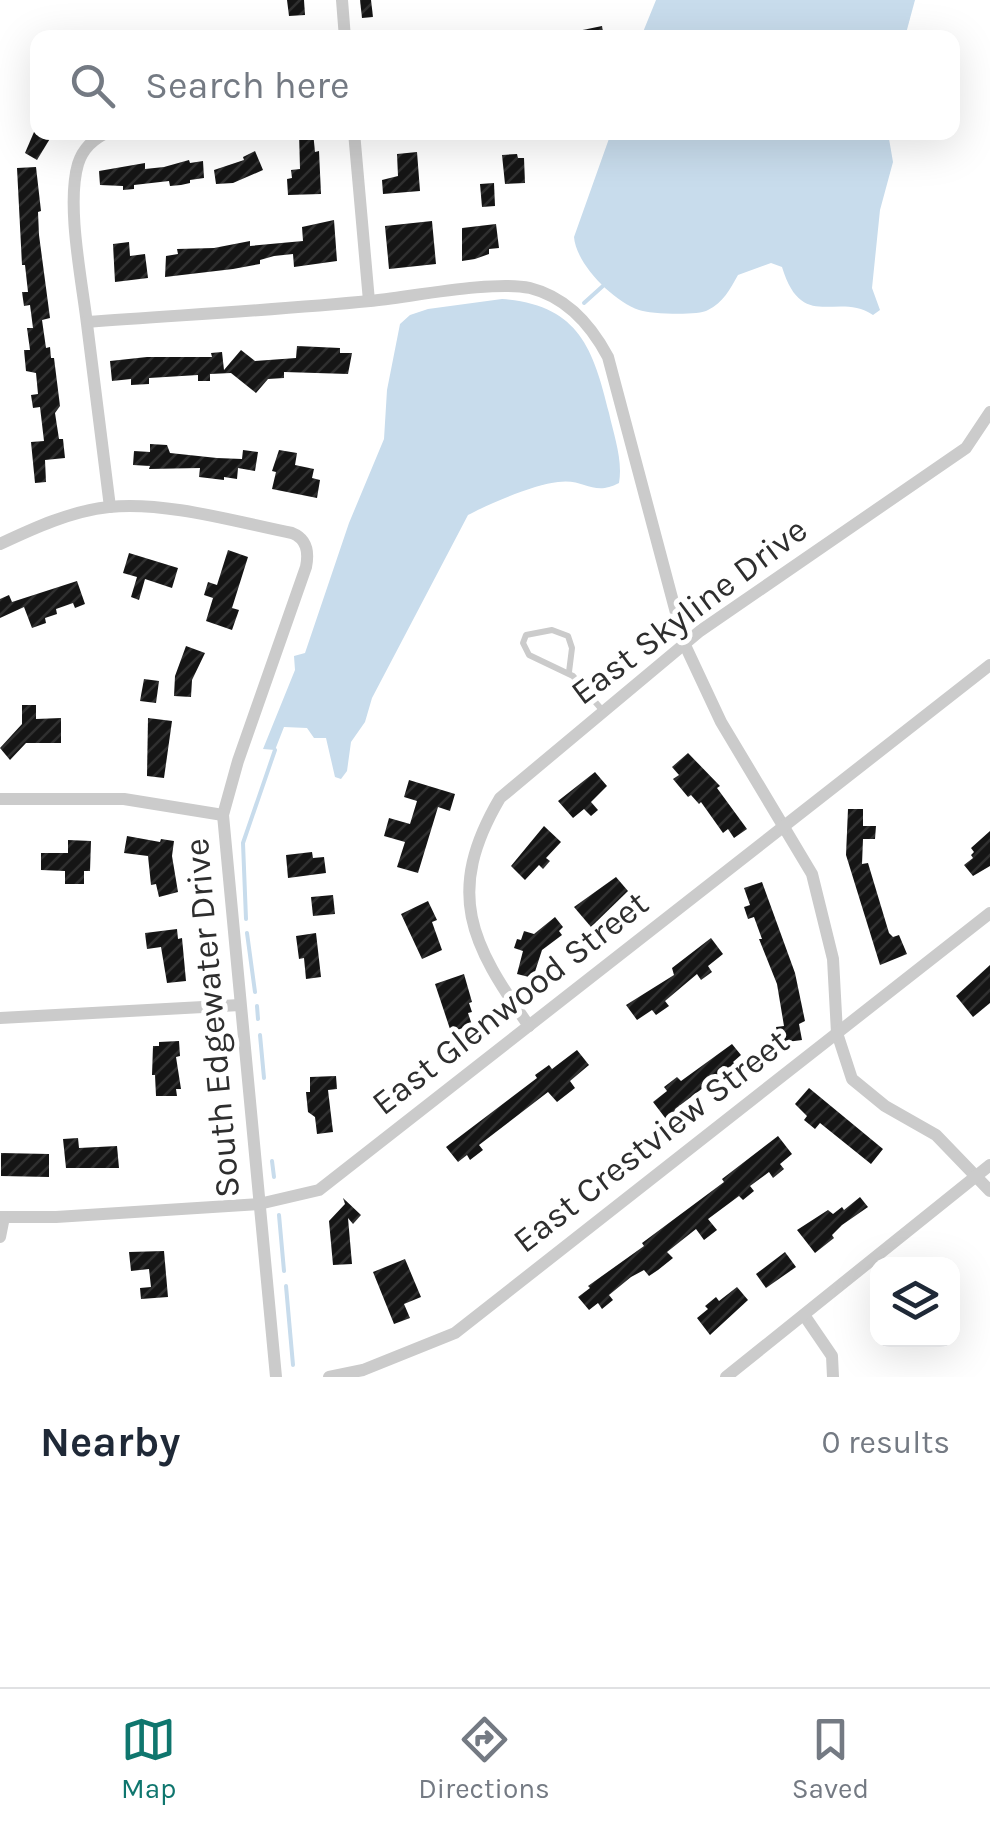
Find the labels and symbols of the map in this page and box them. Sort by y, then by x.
street label: East Skyline Drive [563,509,815,713]
street label: South Edgewater Drive [176,837,248,1199]
street label: East Glenwood Street [364,882,656,1124]
street label: East Crestview Street [505,1021,797,1261]

